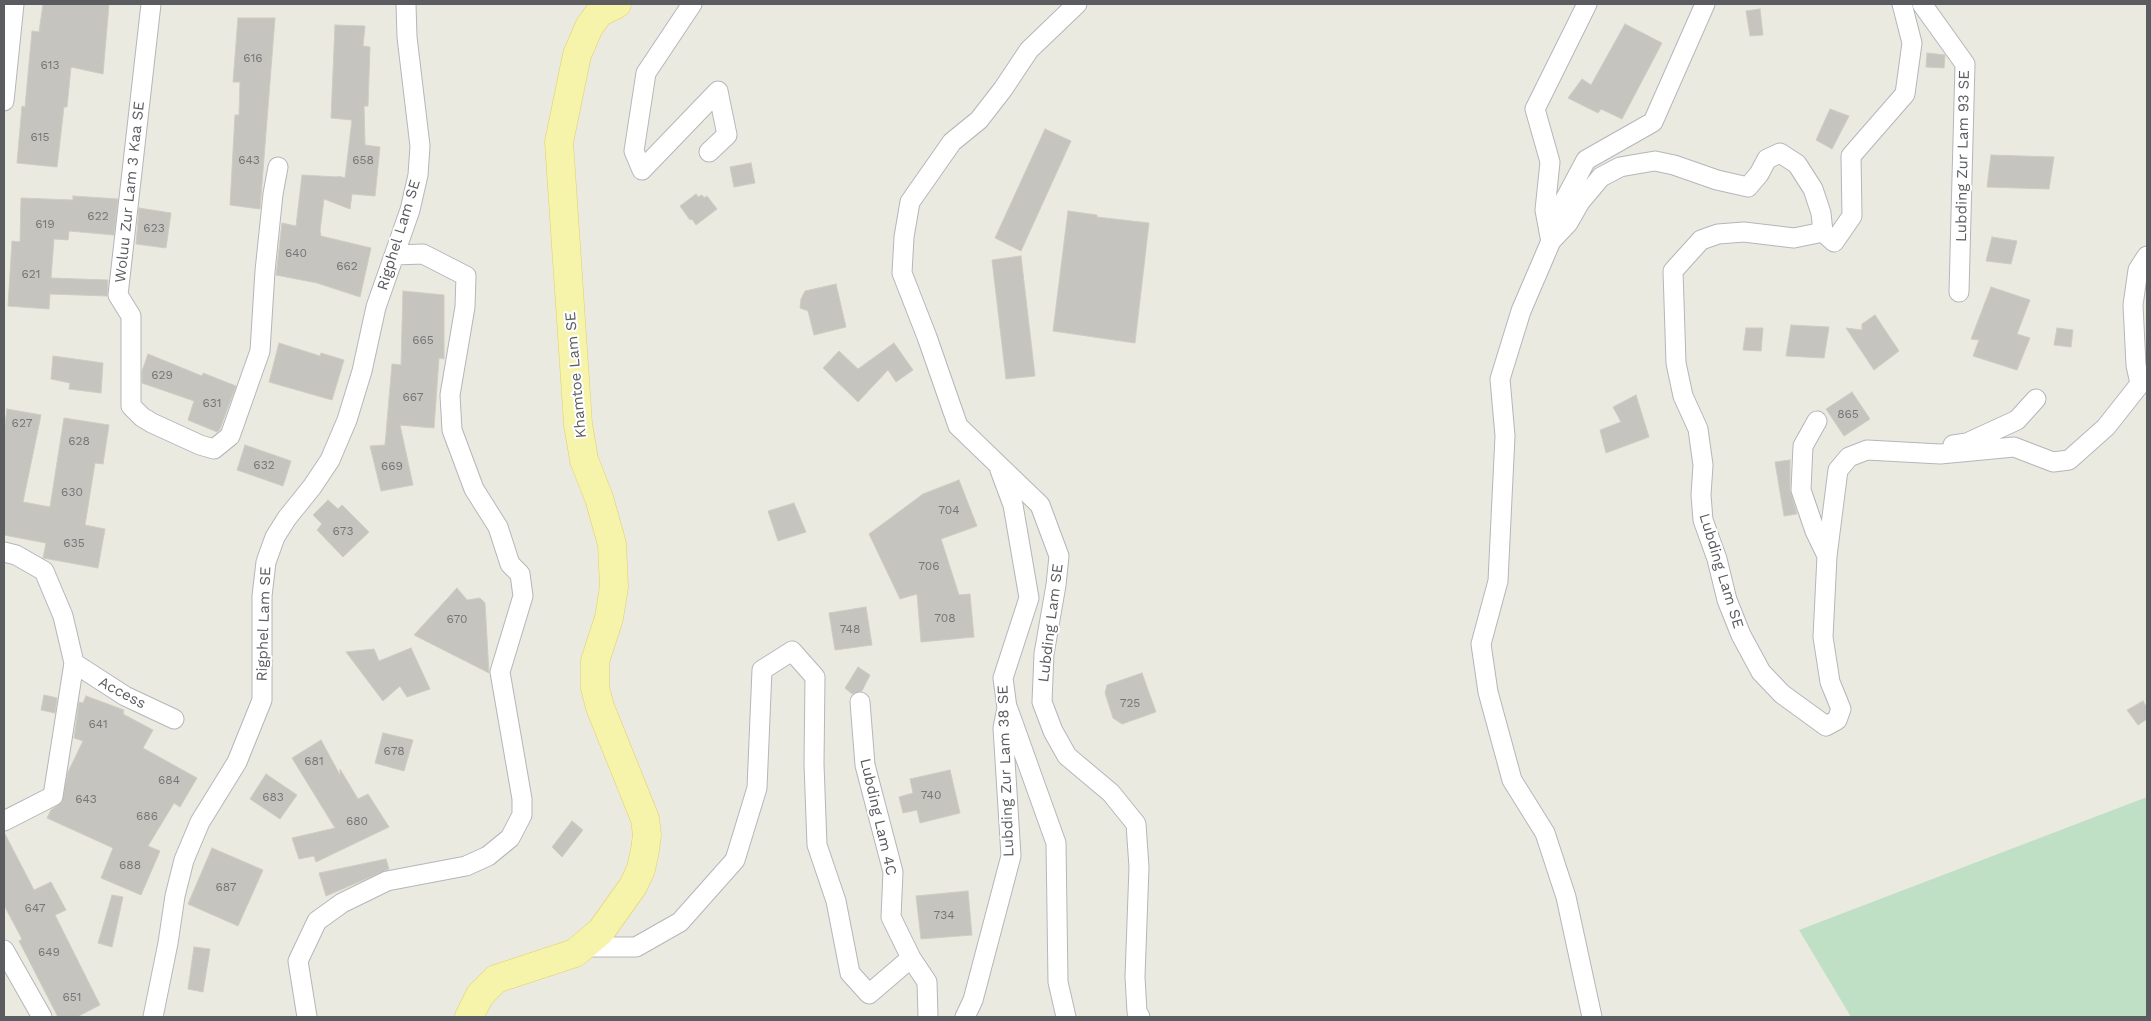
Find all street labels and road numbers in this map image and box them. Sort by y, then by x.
street label: Lubding Zur Lam 93 SE [1953,70,1973,242]
street label: Woluu Zur Lam 3 Kaa SE [112,100,148,284]
street label: Rigphel Lam SE [374,177,424,293]
street label: Khamtoe Lam SE [562,311,590,439]
street label: Lubding Lam SE [1695,511,1747,631]
street label: Lubding Lam SE [1035,563,1067,683]
street label: Rigphel Lam SE [253,566,275,682]
street label: Access [95,673,149,713]
street label: Lubding Zur Lam 38 SE [994,685,1018,857]
street label: Lubding Lam 4C [856,757,900,877]

